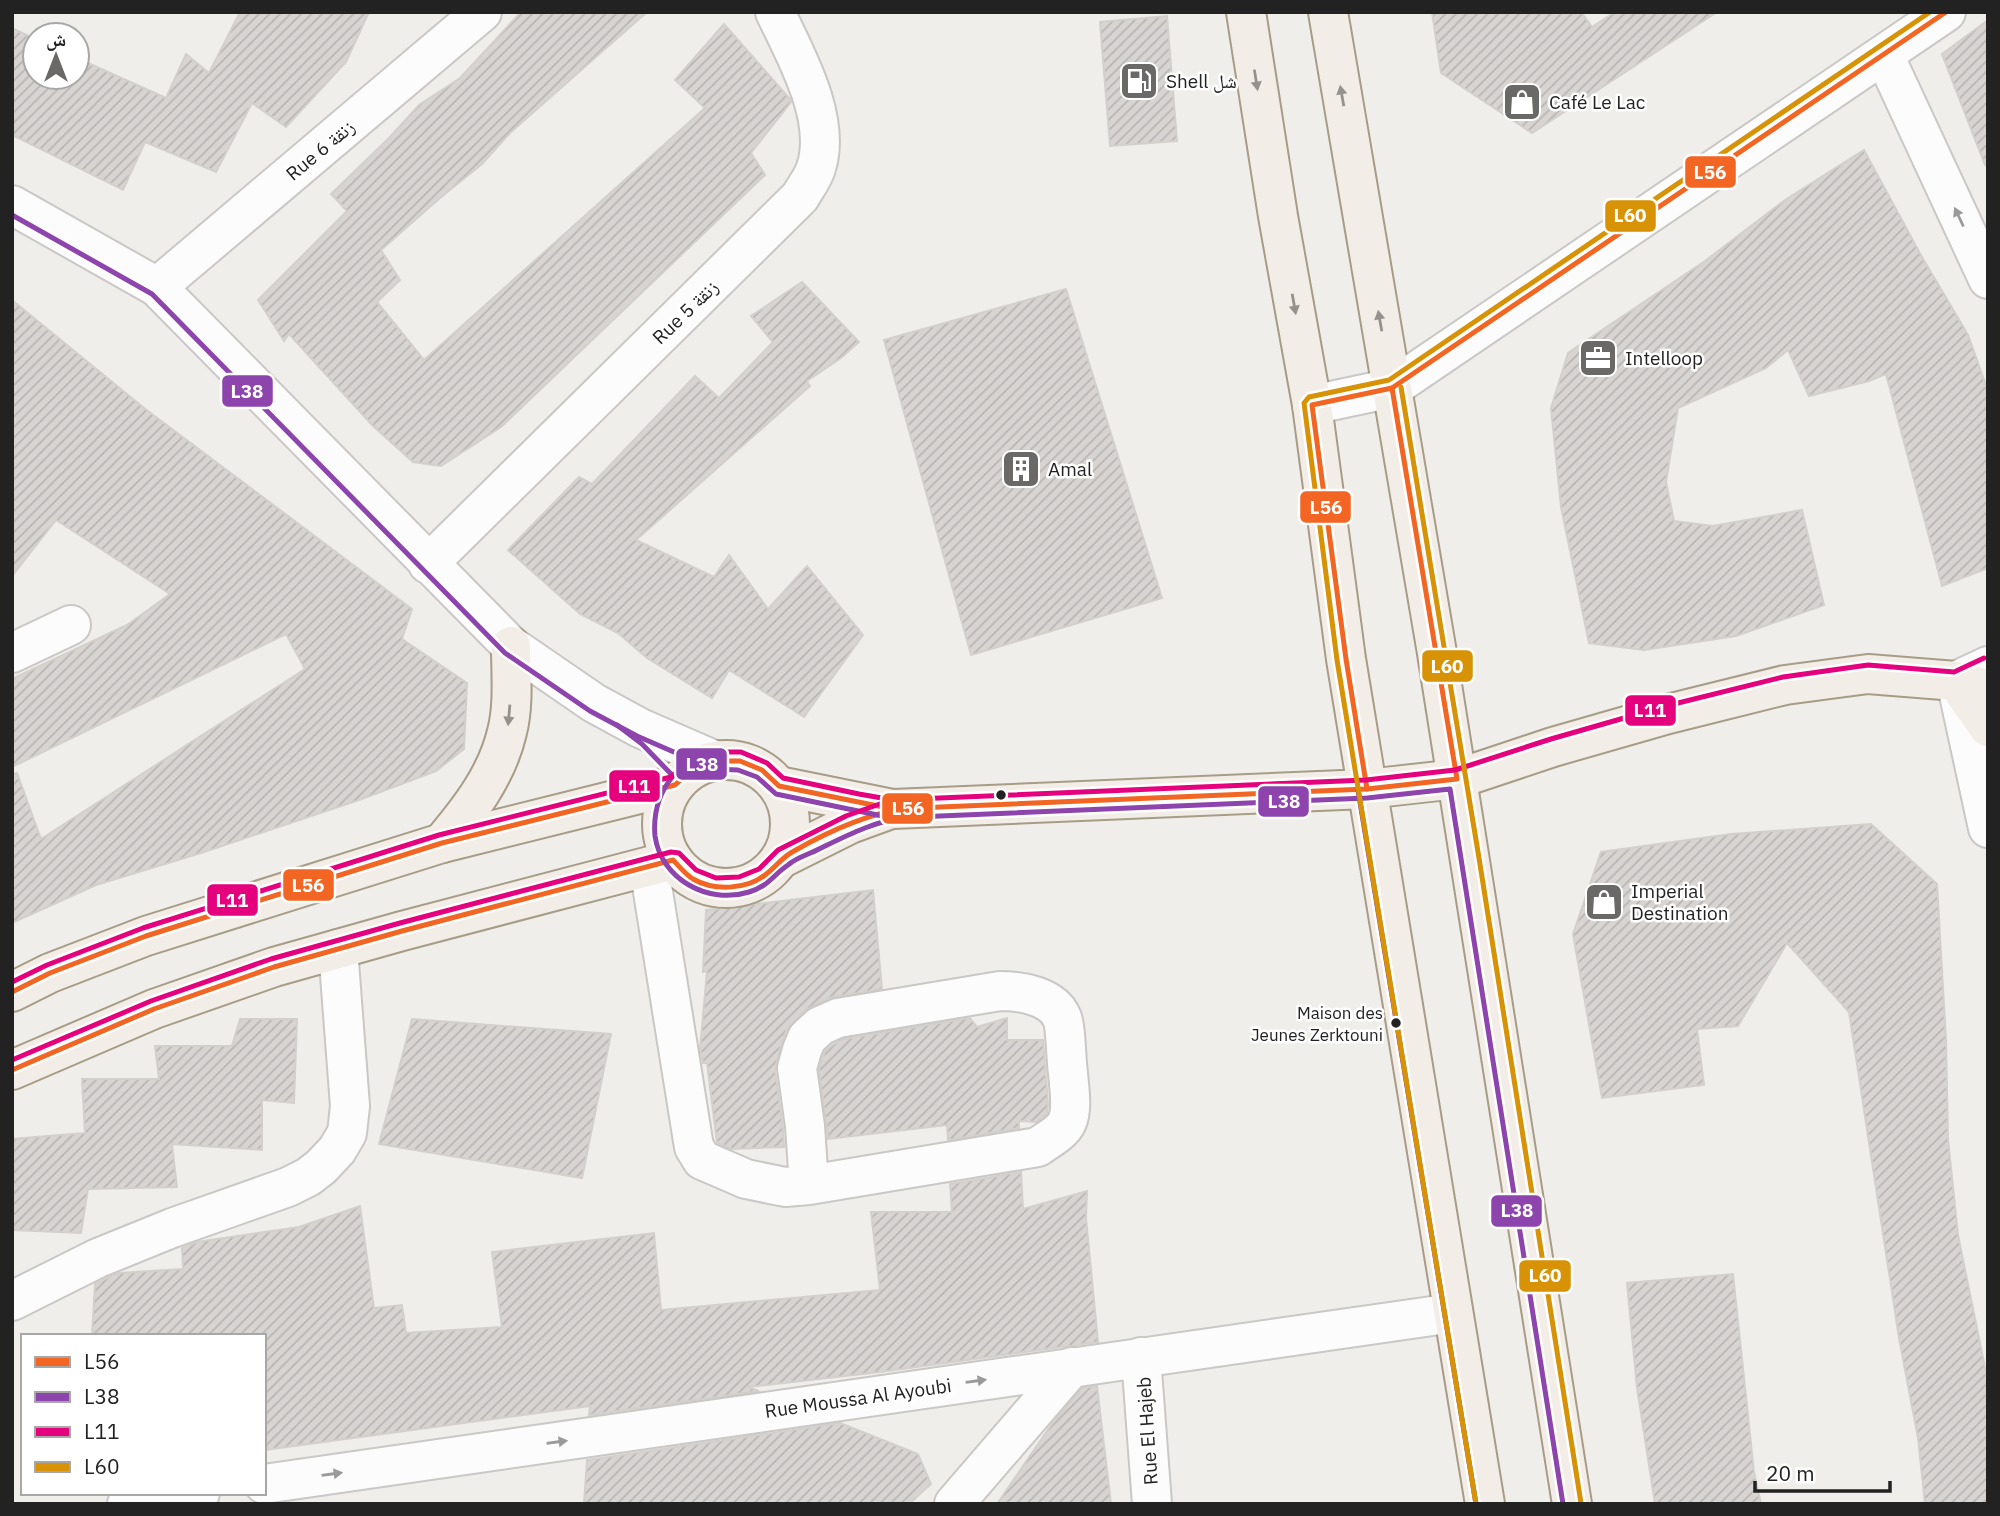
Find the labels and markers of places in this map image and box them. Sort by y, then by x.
fuel station icon: Shell شل [1118,60,1160,102]
place label: Shell شل [1166,69,1237,93]
shop icon: Café Le Lac [1501,81,1543,123]
place label: Café Le Lac [1549,90,1646,114]
office icon: Intelloop [1577,337,1619,379]
place label: Intelloop [1625,346,1703,370]
building icon: Amal [1000,448,1042,490]
place label: Amal [1048,457,1092,481]
unlabelled marker [994,788,1008,802]
place label: Imperial Destination [1631,879,1729,925]
shop icon: Imperial Destination [1583,881,1625,923]
place label: Maison des Jeunes Zerktouni [1251,1002,1383,1046]
marker: Maison des Jeunes Zerktouni [1389,1016,1403,1030]

